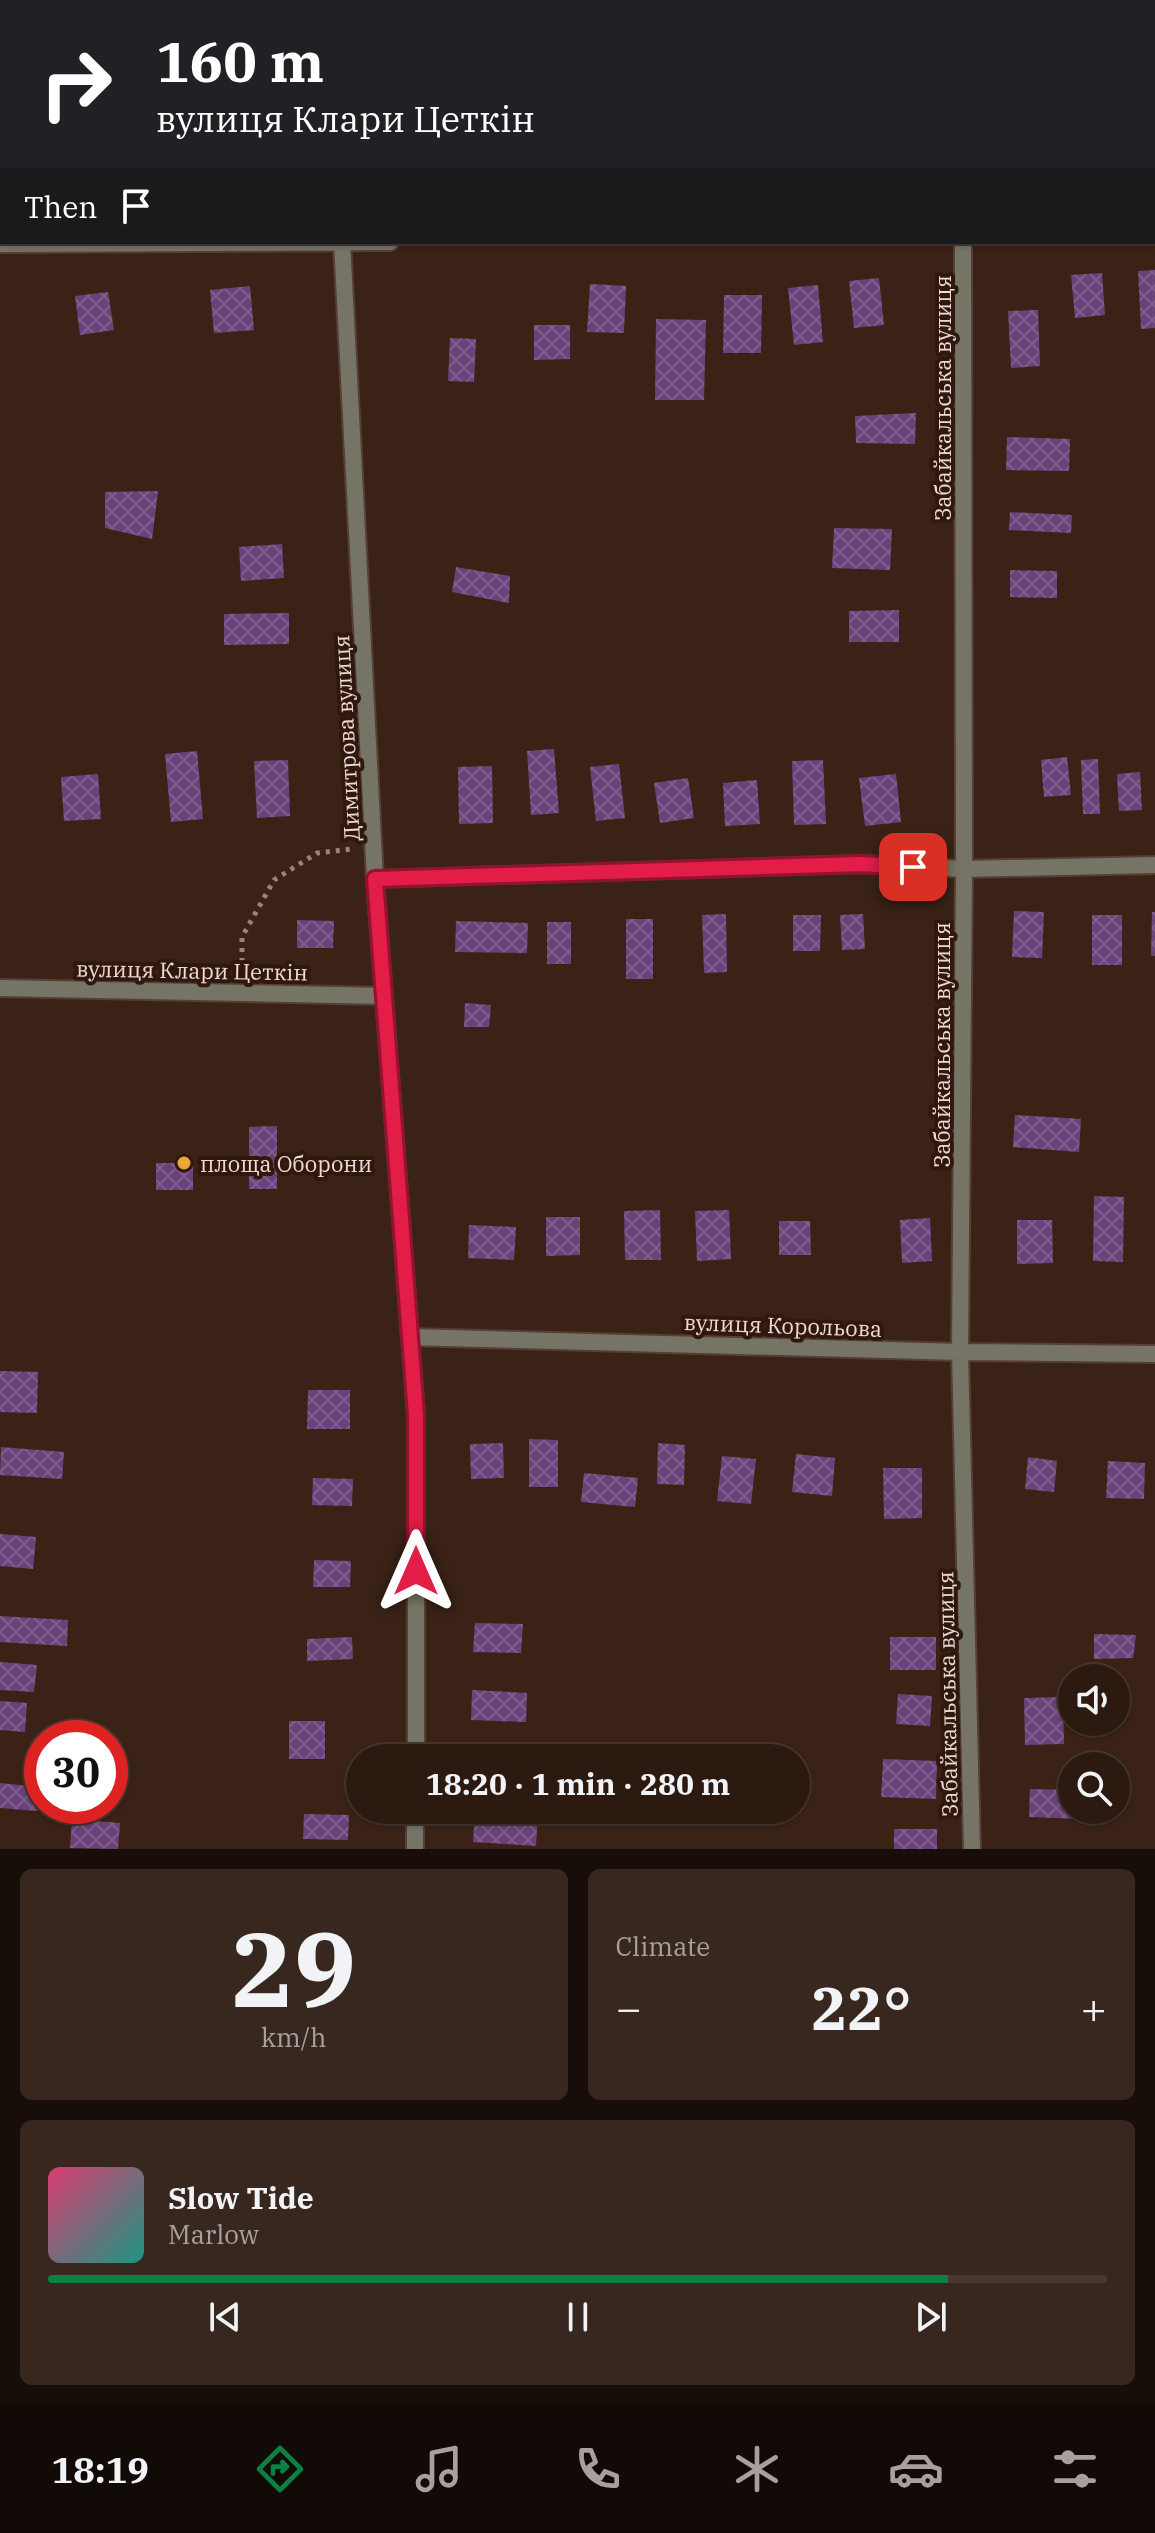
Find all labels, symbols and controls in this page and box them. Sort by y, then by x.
text: 160 m [156,25,324,97]
icon: right [24,32,128,136]
text: вулиця Клари Цеткін [156,95,535,142]
icon: arrive [114,184,158,228]
text: Then [24,187,98,226]
street label: Забайкальська вулиця [928,275,957,521]
street label: Димитрова вулиця [326,634,366,842]
pin [879,833,947,901]
icon: arrive [891,845,935,889]
street label: Забайкальська вулиця [927,922,956,1168]
street label: вулиця Клари Цеткін [76,953,308,987]
place label: площа Оборони [200,1149,372,1178]
marker: площа Оборони [175,1154,193,1172]
street label: вулиця Корольова [683,1307,883,1343]
position arrow [374,1529,458,1613]
street label: Забайкальська вулиця [930,1571,964,1817]
map controls [1058,1664,1130,1824]
button: sound [1058,1664,1130,1736]
speed limit sign: 30 [24,1720,128,1824]
button: search [1058,1752,1130,1824]
text: 18:20 · 1 min · 280 m [426,1764,730,1803]
text: 29 [231,1900,356,2036]
text: Climate [616,1929,710,1963]
text: 22° [811,1968,911,2047]
text: − [616,1979,642,2036]
text: + [1081,1979,1107,2036]
text: km/h [261,2020,327,2054]
text: Slow Tide [168,2178,314,2217]
text: Marlow [168,2217,259,2251]
icon: previous [203,2295,247,2339]
icon: pause [556,2295,600,2339]
icon: next [909,2295,953,2339]
icon: directions [252,2441,308,2497]
icon: music [411,2441,467,2497]
icon: phone [570,2441,626,2497]
icon: climate [729,2441,785,2497]
icon: car [888,2441,944,2497]
icon: filters [1047,2441,1103,2497]
text: 18:19 [52,2446,149,2493]

